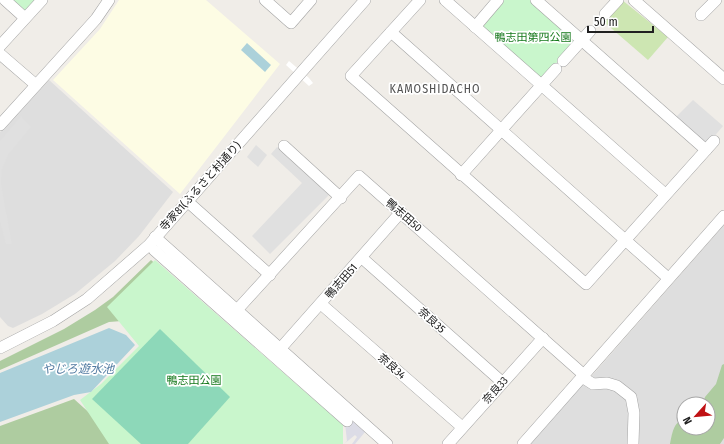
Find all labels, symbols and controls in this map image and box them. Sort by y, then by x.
scale bar [588,8,653,34]
text: 50 m [594,15,618,29]
park label: 鴨志田第四公園 [495,31,572,44]
district label: KAMOSHIDACHO [390,82,480,96]
street label: 寺家81(ふるさと村通り) [157,139,244,233]
street label: 鴨志田50 [383,196,425,235]
street label: 鴨志田51 [323,261,360,301]
street label: 奈良35 [415,305,448,336]
street label: 奈良34 [375,351,409,382]
water label: やじろ遊水池 [42,362,115,376]
park label: 鴨志田公園 [167,374,222,387]
street label: 奈良33 [480,374,511,407]
north arrow [676,396,716,436]
text: N [680,414,695,426]

